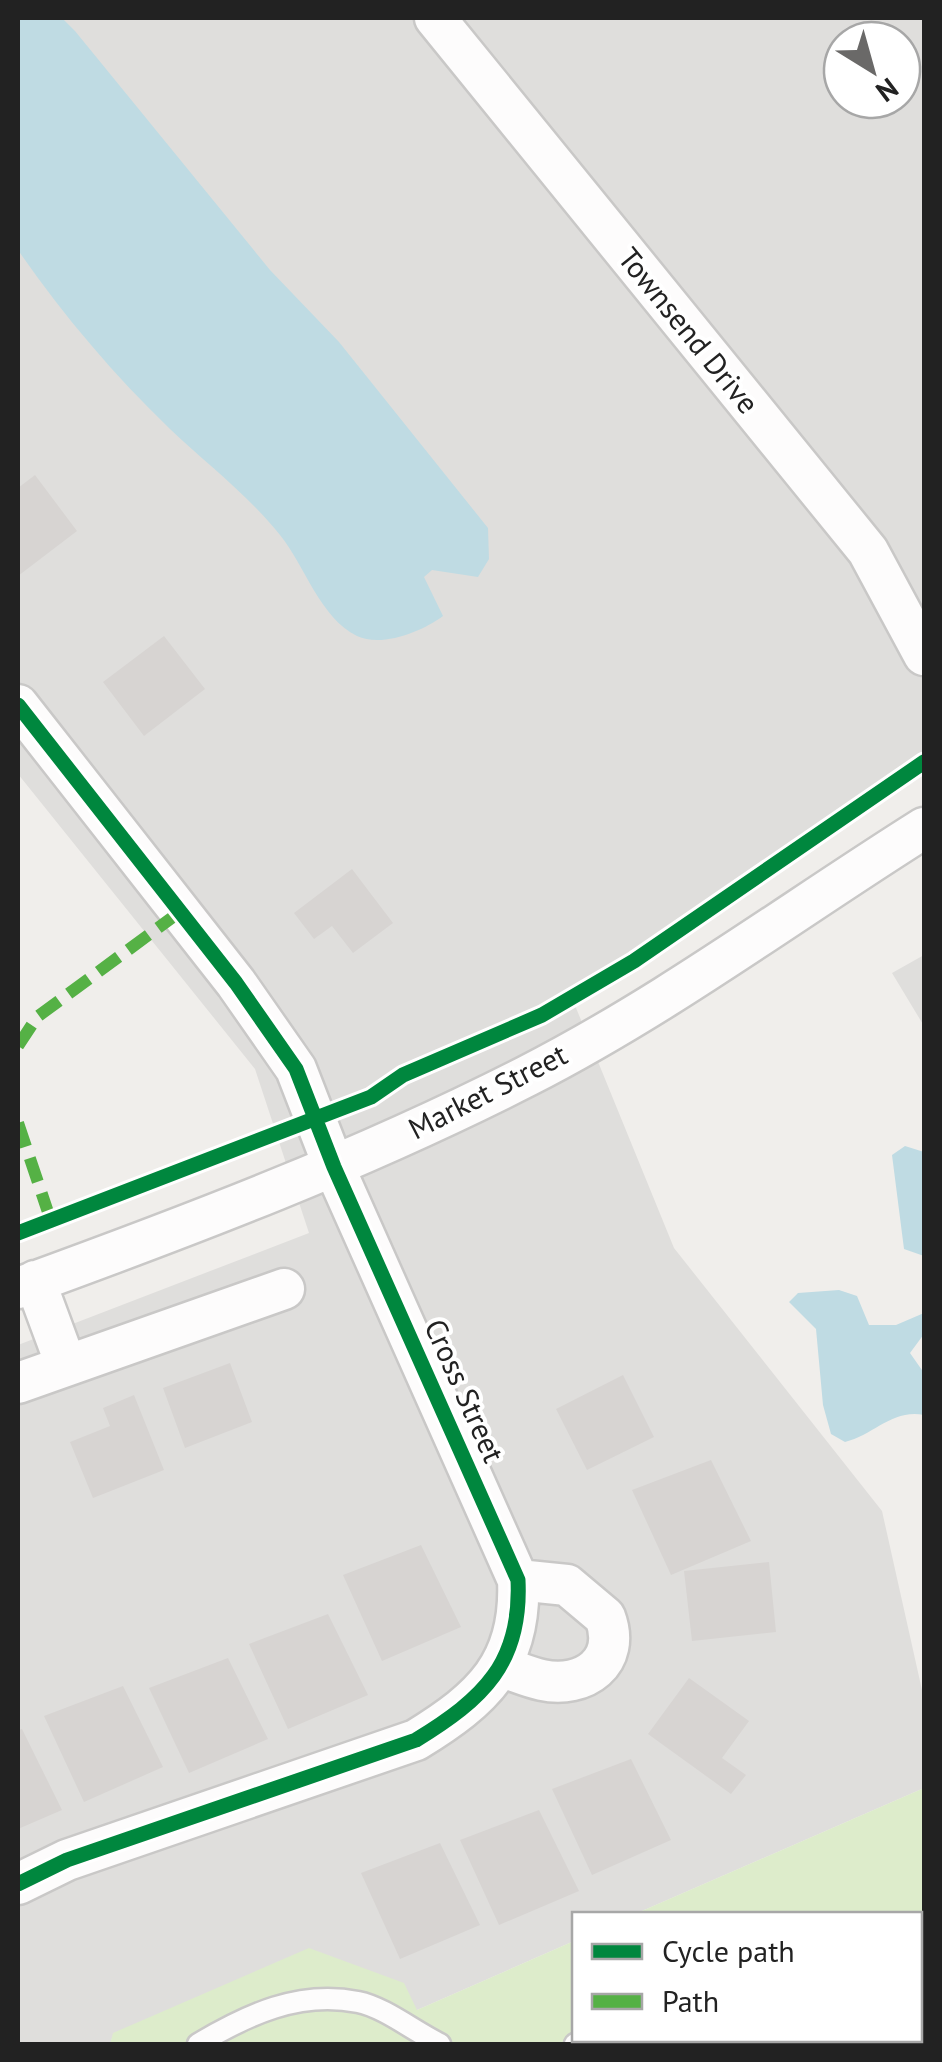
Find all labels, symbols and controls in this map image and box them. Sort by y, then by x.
north arrow [822,20,922,120]
text: N [869,70,906,111]
street label: Townsend Drive [610,239,768,421]
street label: Market Street [401,1034,573,1147]
street label: Cross Street [416,1313,514,1468]
legend [572,1912,922,2042]
text: Cycle path [662,1931,795,1970]
text: Path [662,1981,719,2020]

